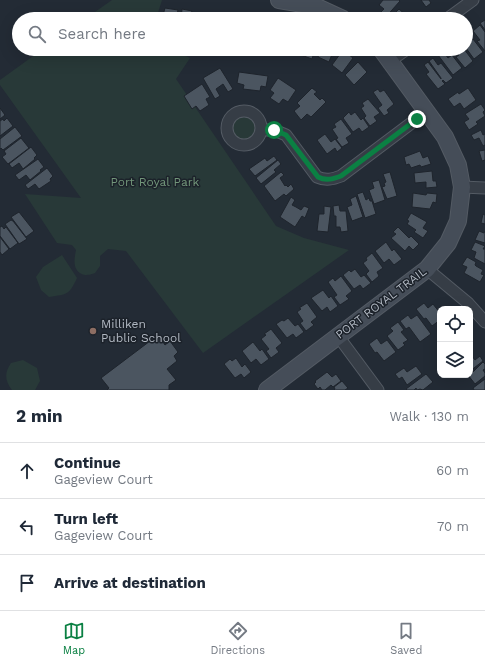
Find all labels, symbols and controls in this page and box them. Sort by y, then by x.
search box [12,12,473,56]
icon: search [26,23,48,45]
text: Search here [58,25,146,43]
route end [408,110,426,128]
route start [265,121,283,139]
park label: Port Royal Park [111,175,200,189]
street label: PORT ROYAL TRAIL [333,264,429,342]
map controls [437,306,473,378]
button: locate [437,306,473,342]
place label: Milliken Public School [101,317,181,345]
marker: Milliken Public School [88,326,98,336]
button: layers [437,342,473,378]
text: 2 min [16,406,62,426]
text: Walk · 130 m [390,409,469,424]
text: Continue [54,454,121,472]
icon: ahead [16,460,38,482]
text: 60 m [436,463,469,478]
text: Gageview Court [54,472,153,487]
text: Turn left [54,510,118,528]
icon: left [16,516,38,538]
text: 70 m [437,519,469,534]
text: Gageview Court [54,528,153,543]
icon: arrive [16,572,38,594]
text: Arrive at destination [54,574,206,592]
tab: Map [63,620,85,657]
tab: Directions [211,620,265,657]
tab: Saved [390,620,422,657]

